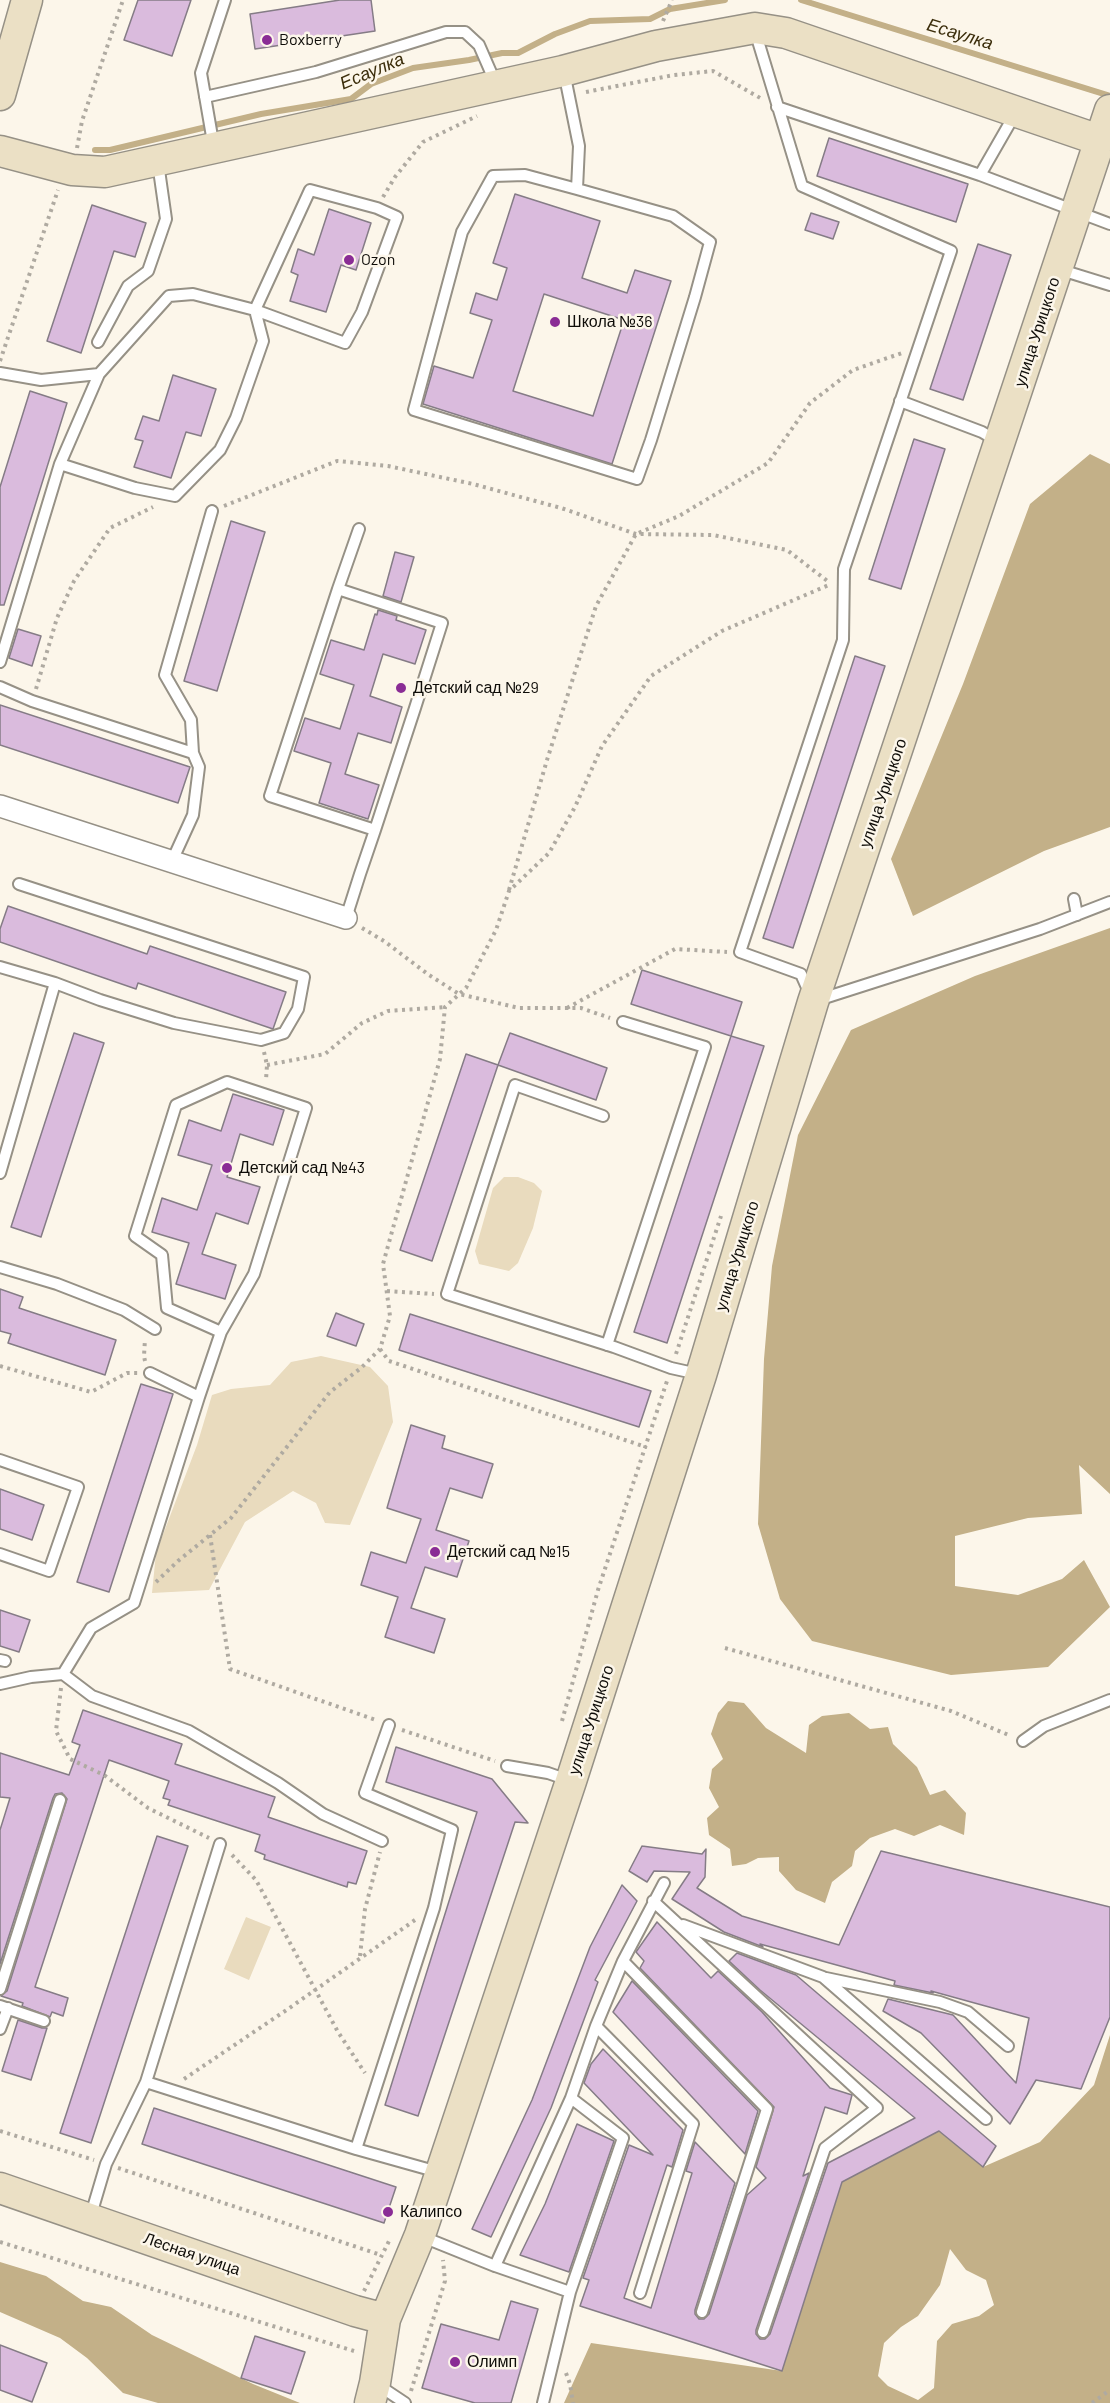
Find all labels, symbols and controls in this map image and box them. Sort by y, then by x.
water label: Есаулка [924,14,996,54]
place label: Boxberry [279,30,342,50]
marker: Boxberry [260,33,274,47]
water label: Есаулка [337,48,407,94]
place label: Ozon [361,250,395,270]
marker: Ozon [342,253,356,267]
street label: улица Урицкого [1010,275,1064,389]
place label: Школа №36 [567,312,652,332]
marker: Школа №36 [548,315,562,329]
place label: Детский сад №29 [413,678,539,698]
marker: Детский сад №29 [394,681,408,695]
street label: улица Урицкого [855,736,911,850]
place label: Детский сад №43 [239,1158,365,1178]
marker: Детский сад №43 [220,1161,234,1175]
street label: улица Урицкого [711,1199,763,1313]
place label: Детский сад №15 [447,1542,570,1562]
marker: Детский сад №15 [428,1545,442,1559]
street label: улица Урицкого [564,1663,618,1777]
place label: Калипсо [400,2202,462,2222]
marker: Калипсо [381,2205,395,2219]
street label: Лесная улица [141,2228,243,2280]
place label: Олимп [467,2352,517,2372]
marker: Олимп [448,2355,462,2369]

